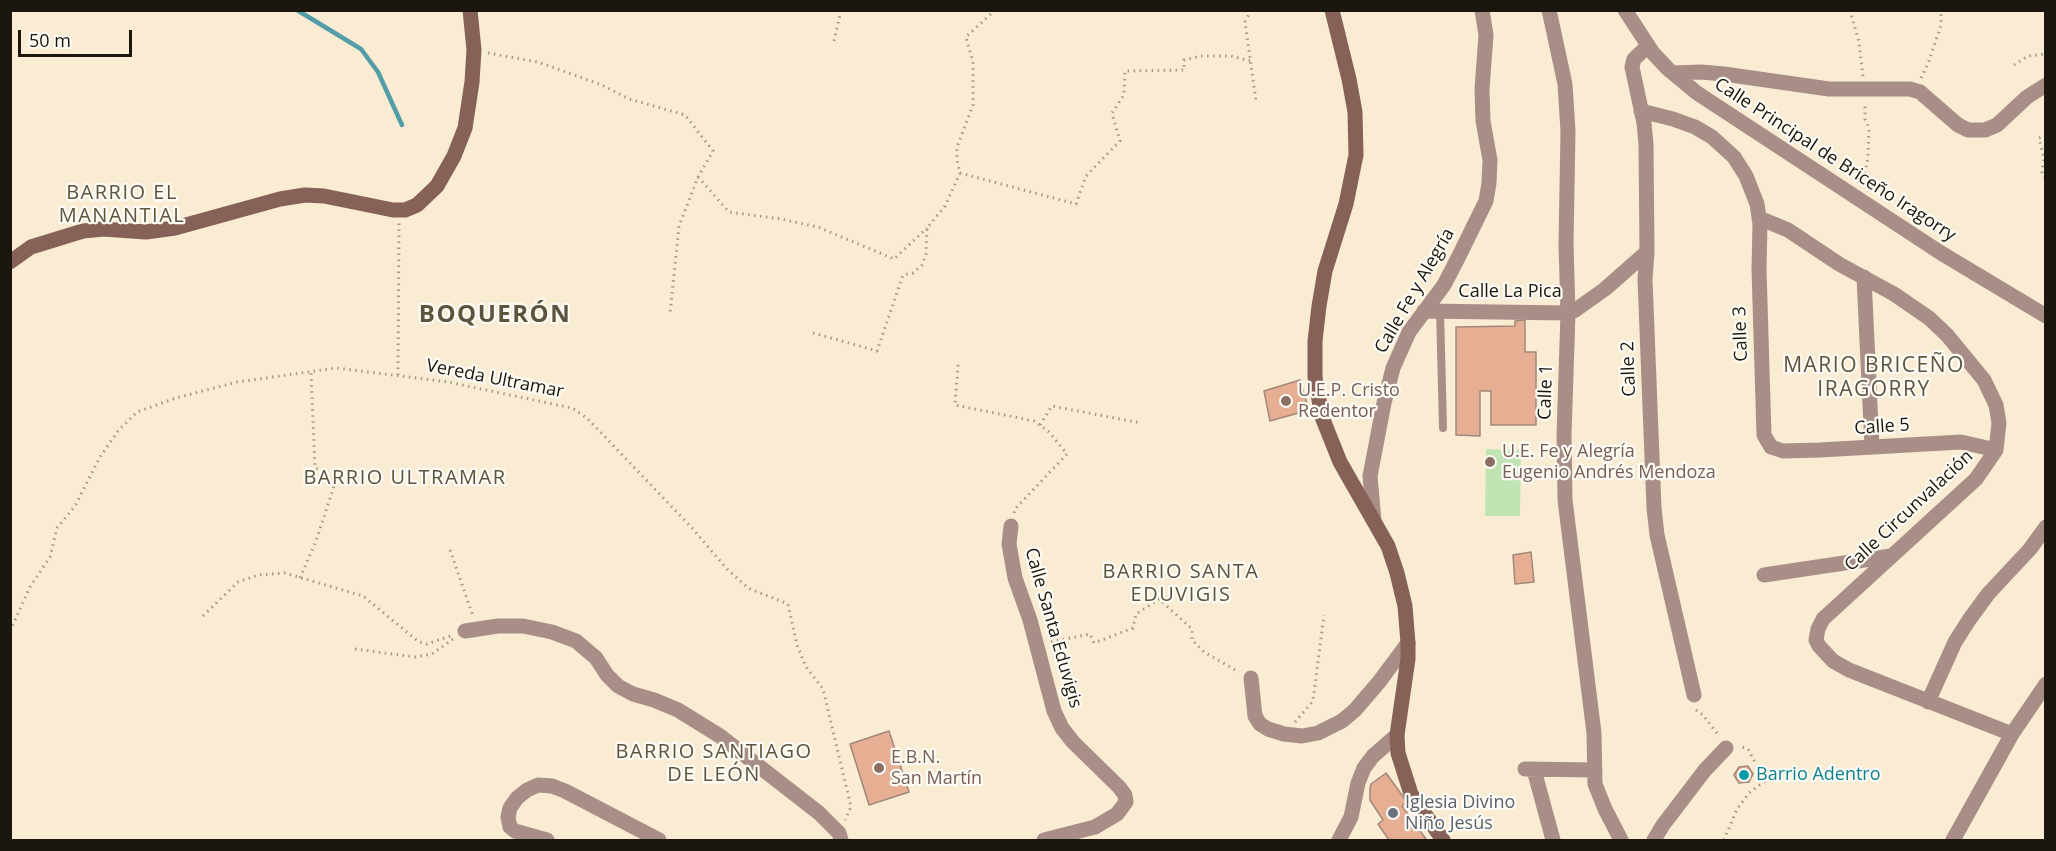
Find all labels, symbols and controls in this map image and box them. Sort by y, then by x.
scale bar [21,18,135,56]
text: 50 m [29,28,71,52]
street label: Calle Principal de Briceño Iragorry [1710,74,1960,246]
district label: BARRIO EL MANANTIAL [59,181,185,228]
street label: Calle Fe y Alegría [1370,225,1460,357]
street label: Calle La Pica [1458,281,1562,303]
district label: BOQUERÓN [419,301,571,329]
street label: Calle 3 [1729,306,1753,362]
street label: Calle 2 [1617,341,1641,397]
district label: MARIO BRICEÑO IRAGORRY [1783,353,1965,403]
street label: Vereda Ultramar [424,355,566,403]
street label: Calle 1 [1534,364,1558,420]
place label: U.E.P. Cristo Redentor [1298,380,1400,422]
marker: U.E.P. Cristo Redentor [1279,394,1293,408]
street label: Calle 5 [1854,414,1910,440]
place label: U.E. Fe y Alegría Eugenio Andrés Mendoza [1502,441,1716,484]
street label: Calle Circunvalación [1840,446,1978,576]
marker: U.E. Fe y Alegría Eugenio Andrés Mendoza [1483,455,1497,469]
district label: BARRIO ULTRAMAR [303,466,507,490]
street label: Calle Santa Eduvigis [1020,545,1086,711]
district label: BARRIO SANTA EDUVIGIS [1103,560,1259,607]
district label: BARRIO SANTIAGO DE LEÓN [615,740,813,787]
place label: E.B.N. San Martín [891,747,982,789]
marker: E.B.N. San Martín [872,761,886,775]
place label: Barrio Adentro [1756,764,1881,786]
marker: Barrio Adentro [1737,768,1751,782]
place label: Iglesia Divino Niño Jesús [1405,792,1515,834]
marker: Iglesia Divino Niño Jesús [1386,806,1400,820]

